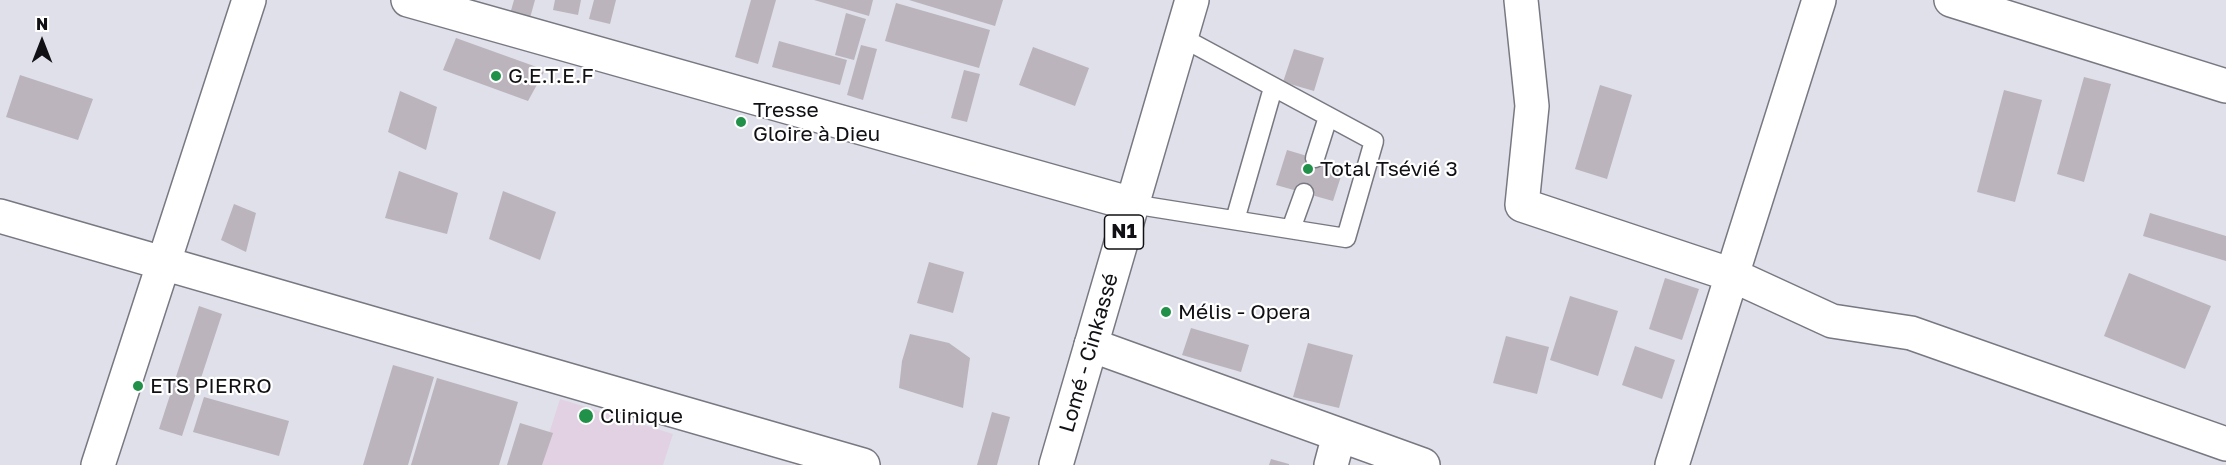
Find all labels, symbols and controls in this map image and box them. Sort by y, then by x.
north arrow [12,12,72,72]
text: N [36,14,48,34]
place label: G.E.T.E.F [508,63,594,89]
marker: G.E.T.E.F [489,69,503,83]
place label: Tresse Gloire à Dieu [753,97,880,147]
marker: Tresse Gloire à Dieu [734,115,748,129]
place label: Total Tsévié 3 [1320,156,1458,182]
marker: Total Tsévié 3 [1301,162,1315,176]
road number: N1 [1104,215,1144,249]
street label: Lomé - Cinkassé [1054,271,1124,435]
place label: Mélis - Opera [1178,299,1311,325]
marker: Mélis - Opera [1159,305,1173,319]
place label: ETS PIERRO [150,373,272,399]
marker: ETS PIERRO [131,379,145,393]
place label: Clinique [600,403,683,429]
marker: Clinique [577,407,595,425]

